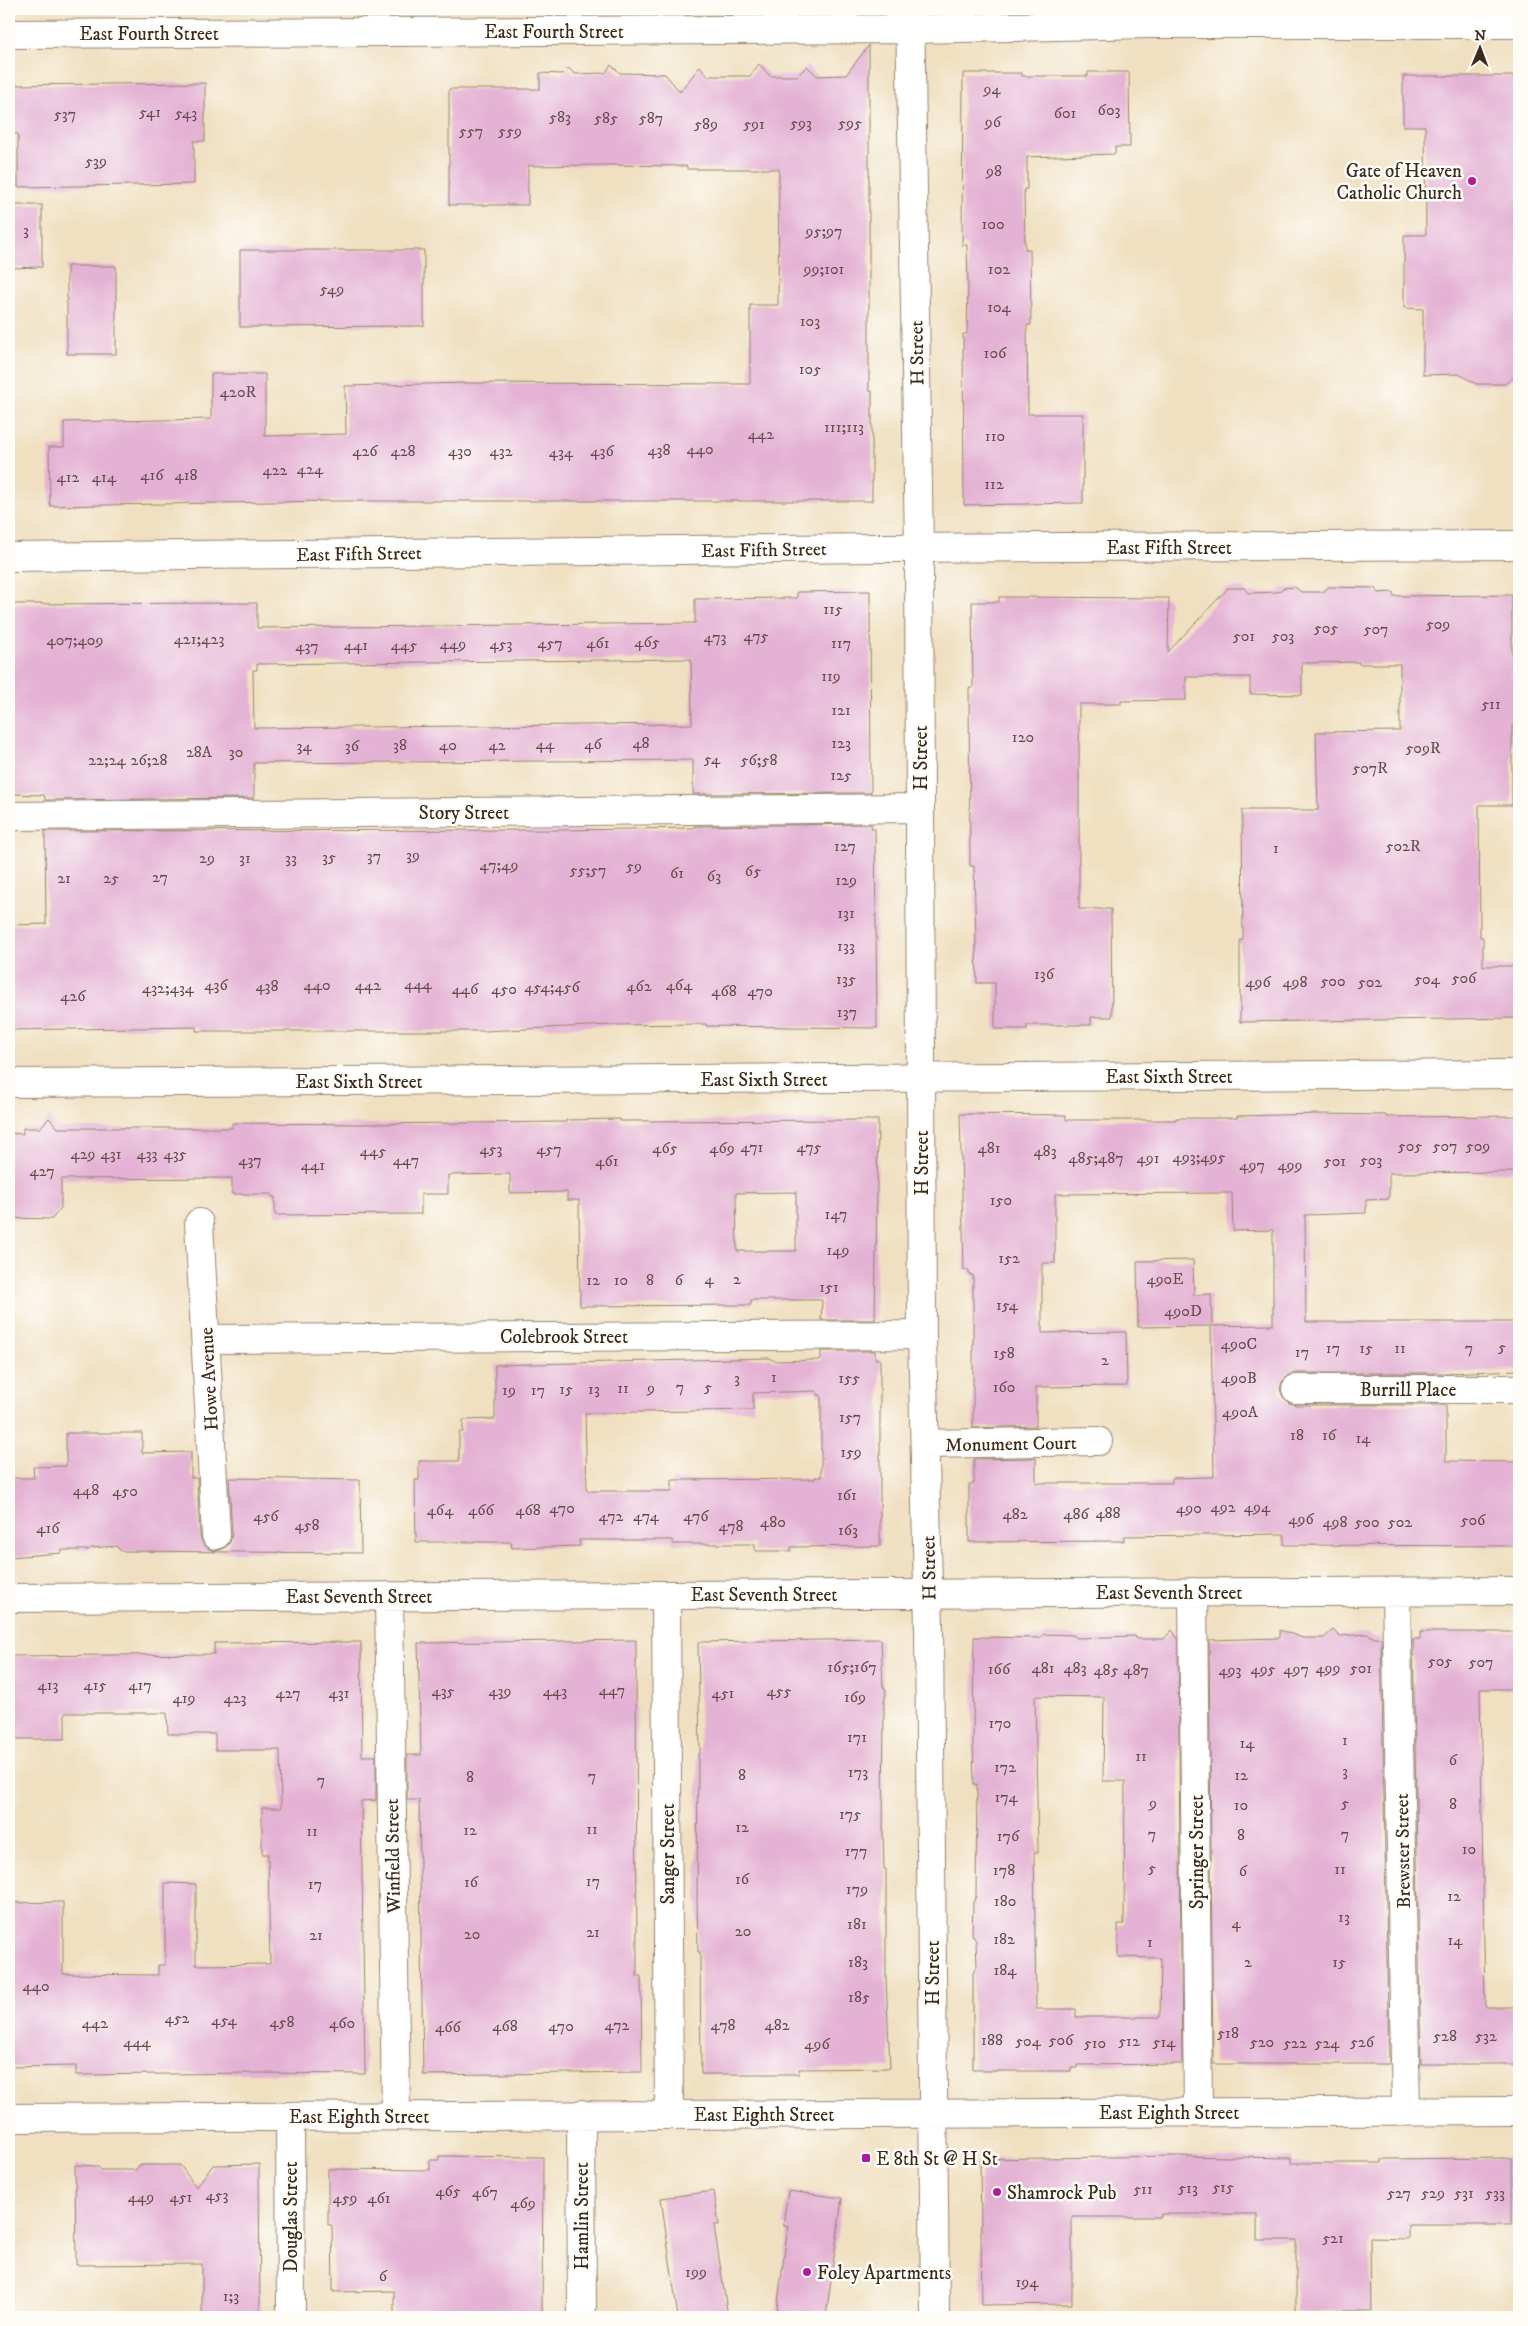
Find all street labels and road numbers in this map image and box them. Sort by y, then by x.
street label: East Fourth Street [484,21,624,44]
street label: East Fourth Street [79,23,219,46]
street label: H Street [905,320,930,386]
street label: East Fifth Street [1106,537,1232,560]
street label: East Fifth Street [701,538,827,563]
street label: East Fifth Street [296,542,422,567]
street label: H Street [910,726,933,790]
street label: Story Street [419,802,509,825]
street label: East Sixth Street [1105,1066,1233,1089]
street label: East Sixth Street [700,1069,828,1092]
street label: East Sixth Street [295,1071,423,1094]
street label: H Street [911,1131,934,1195]
street label: Howe Avenue [195,1326,224,1431]
street label: Colebrook Street [500,1326,628,1349]
street label: Burrill Place [1360,1379,1456,1402]
street label: Monument Court [945,1432,1077,1457]
street label: H Street [917,1535,942,1601]
street label: East Seventh Street [1096,1582,1242,1605]
street label: East Seventh Street [691,1584,837,1607]
street label: East Seventh Street [286,1586,432,1609]
street label: Brewster Street [1391,1793,1416,1909]
street label: Springer Street [1186,1795,1209,1909]
street label: Winfield Street [381,1798,406,1915]
street label: Sanger Street [657,1803,680,1905]
street label: H Street [922,1941,945,2005]
street label: East Eighth Street [1099,2102,1239,2125]
street label: East Eighth Street [694,2104,834,2127]
street label: East Eighth Street [289,2106,429,2129]
street label: Douglas Street [280,2162,303,2272]
street label: Hamlin Street [571,2162,594,2270]

